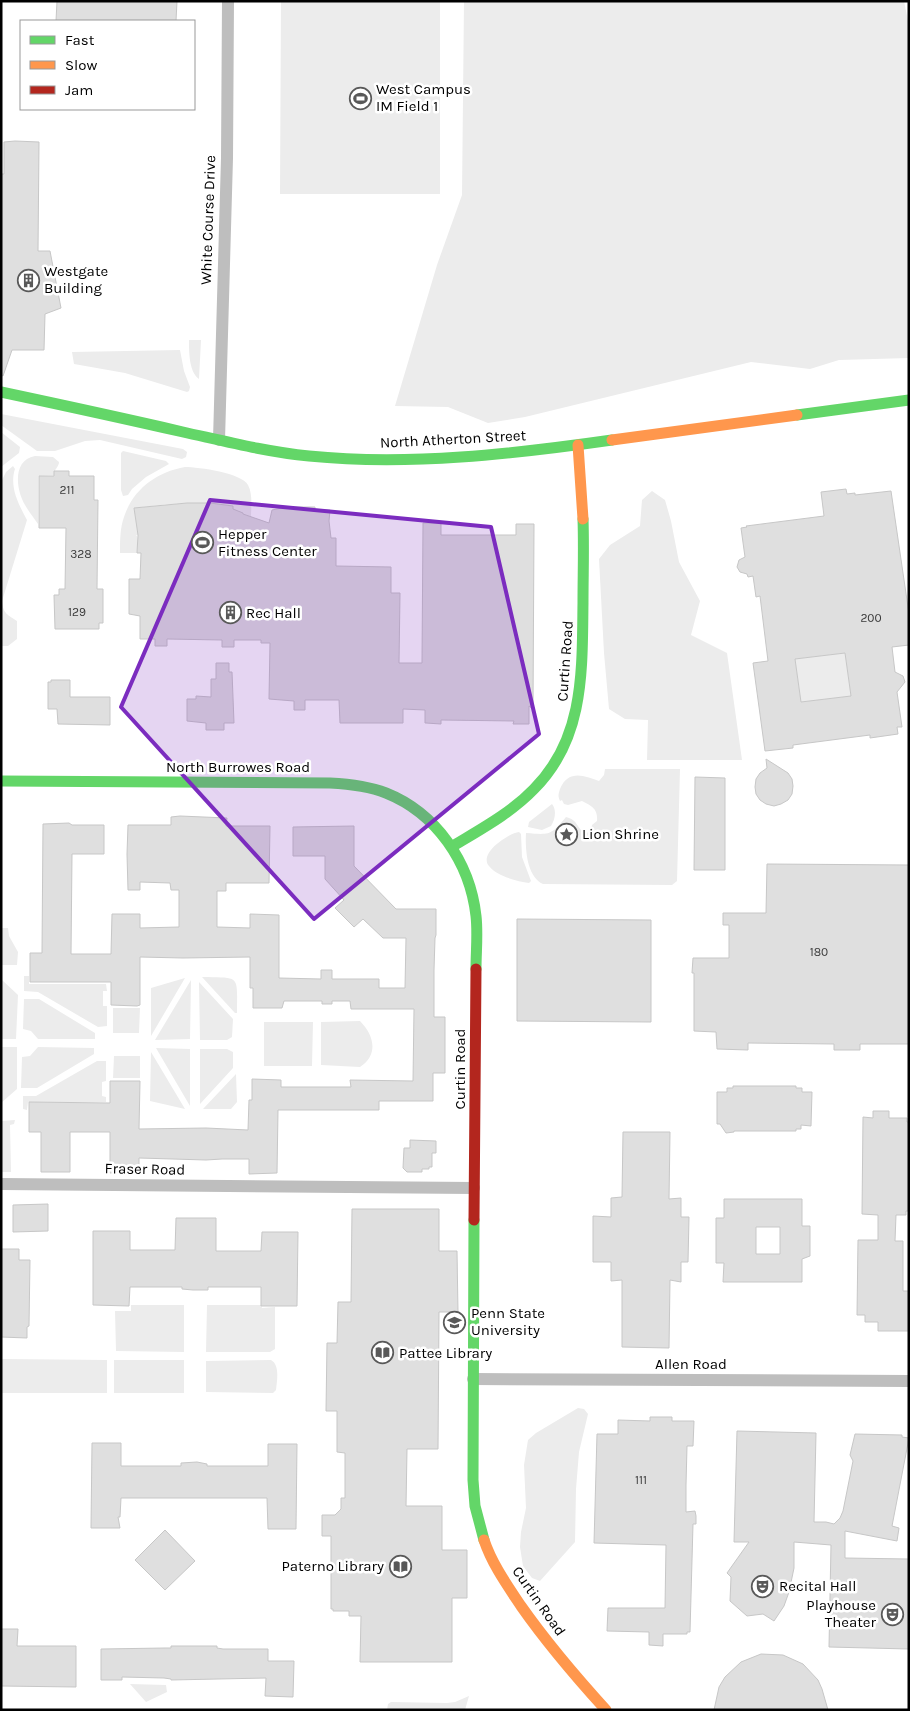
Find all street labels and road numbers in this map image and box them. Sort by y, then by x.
street label: White Course Drive [197,155,219,285]
street label: North Atherton Street [380,426,527,452]
street label: Curtin Road [553,620,577,702]
street label: North Burrowes Road [166,758,310,776]
street label: Curtin Road [451,1029,469,1109]
street label: Fraser Road [105,1159,185,1179]
street label: Allen Road [655,1355,727,1373]
street label: Curtin Road [508,1563,570,1639]

